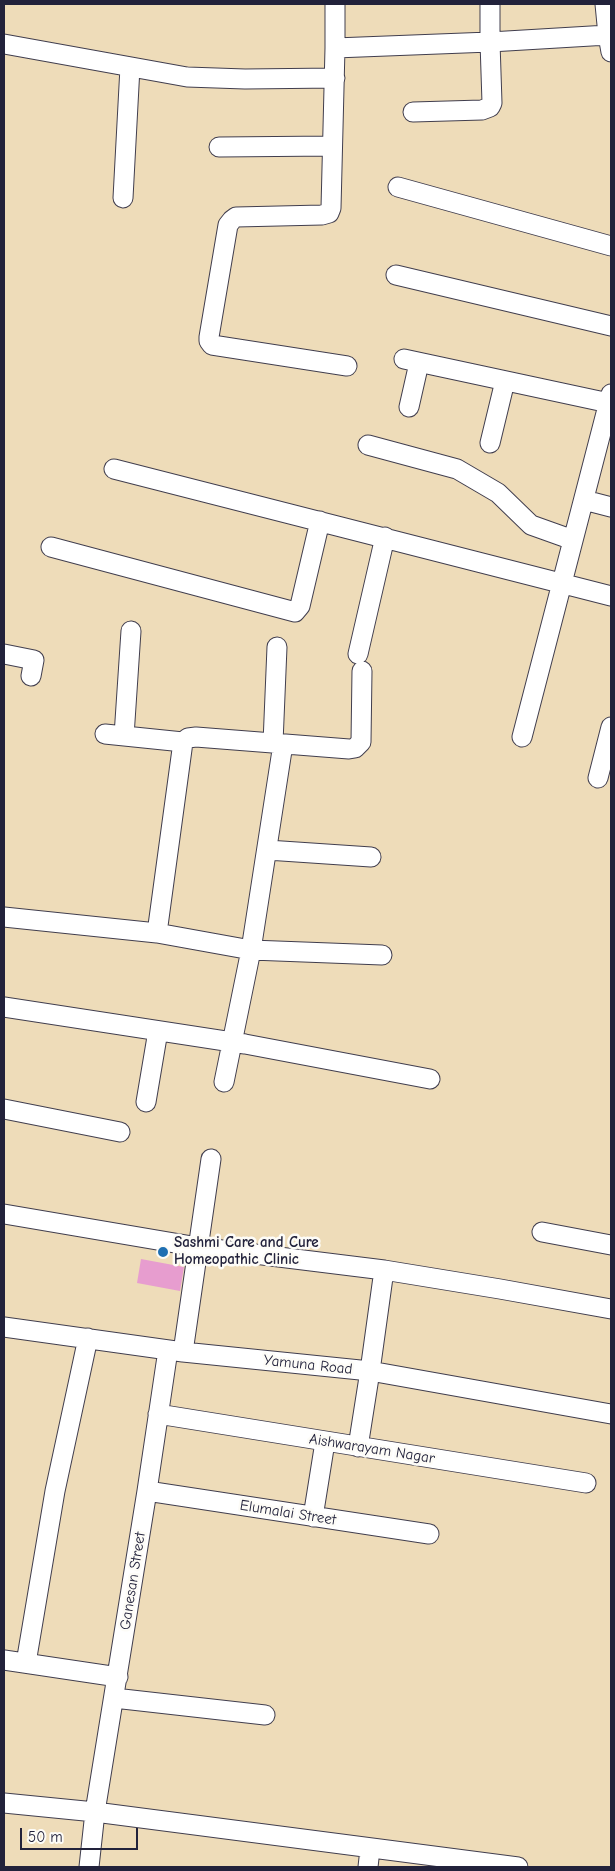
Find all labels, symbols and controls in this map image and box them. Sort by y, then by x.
place label: Sashmi Care and Cure Homeopathic Clinic [174,1234,319,1269]
marker: Sashmi Care and Cure Homeopathic Clinic [156,1245,170,1259]
street label: Yamuna Road [263,1351,353,1379]
street label: Aishwarayam Nagar [308,1430,436,1468]
street label: Elumalai Street [239,1497,337,1529]
street label: Ganesan Street [116,1531,150,1631]
scale bar [22,1818,140,1850]
text: 50 m [28,1828,63,1846]

